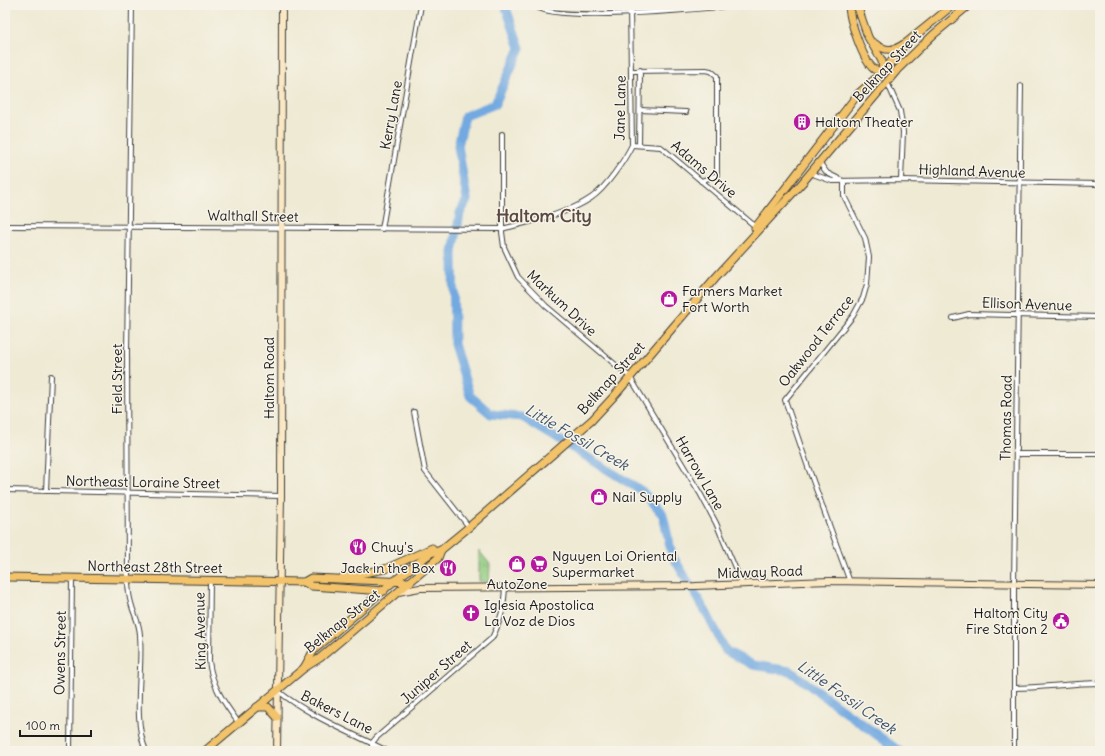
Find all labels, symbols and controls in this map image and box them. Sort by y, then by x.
street label: Belknap Street [849,26,925,106]
street label: Jane Lane [610,75,630,141]
street label: Kerry Lane [376,79,406,151]
building icon: Haltom Theater [792,112,812,132]
place label: Haltom Theater [815,113,913,131]
street label: Adams Drive [667,136,741,202]
street label: Highland Avenue [918,160,1026,182]
district label: Haltom City [496,204,592,227]
street label: Walthall Street [207,206,299,226]
street label: Markum Drive [523,266,601,340]
place label: Farmers Market Fort Worth [682,282,783,316]
shop icon: Farmers Market Fort Worth [659,289,679,309]
street label: Oakwood Terrace [774,291,858,391]
street label: Ellison Avenue [982,293,1072,315]
street label: Haltom Road [260,337,278,419]
street label: Belknap Street [574,338,649,418]
street label: Field Street [108,343,126,414]
street label: Thomas Road [996,375,1016,461]
water label: Little Fossil Creek [522,400,633,475]
street label: Harrow Lane [672,433,728,513]
street label: Northeast Loraine Street [66,472,221,492]
shop icon: Nail Supply [589,487,609,507]
place label: Nail Supply [612,488,682,506]
restaurant icon: Chuy's [348,537,368,557]
place label: Chuy's [371,538,413,556]
place label: Nguyen Loi Oriental Supermarket [552,547,677,581]
shop icon: AutoZone [507,554,527,574]
supermarket icon: Nguyen Loi Oriental Supermarket [529,554,549,574]
street label: Northeast 28th Street [87,557,223,577]
restaurant icon: Jack in the Box [438,558,458,578]
place label: Jack in the Box [340,559,435,577]
street label: Midway Road [717,562,803,582]
place label: AutoZone [487,575,547,593]
street label: Belknap Street [301,585,384,657]
street label: King Avenue [190,592,210,670]
place label: Iglesia Apostolica La Voz de Dios [484,596,594,630]
church icon: Iglesia Apostolica La Voz de Dios [461,603,481,623]
place label: Haltom City Fire Station 2 [966,604,1048,638]
street label: Owens Street [50,610,70,695]
public building icon: Haltom City Fire Station 2 [1051,611,1071,631]
street label: Juniper Street [397,636,475,708]
water label: Little Fossil Creek [794,656,901,739]
street label: Bakers Lane [298,686,376,738]
scale bar [20,712,91,738]
text: 100 m [26,718,60,733]

